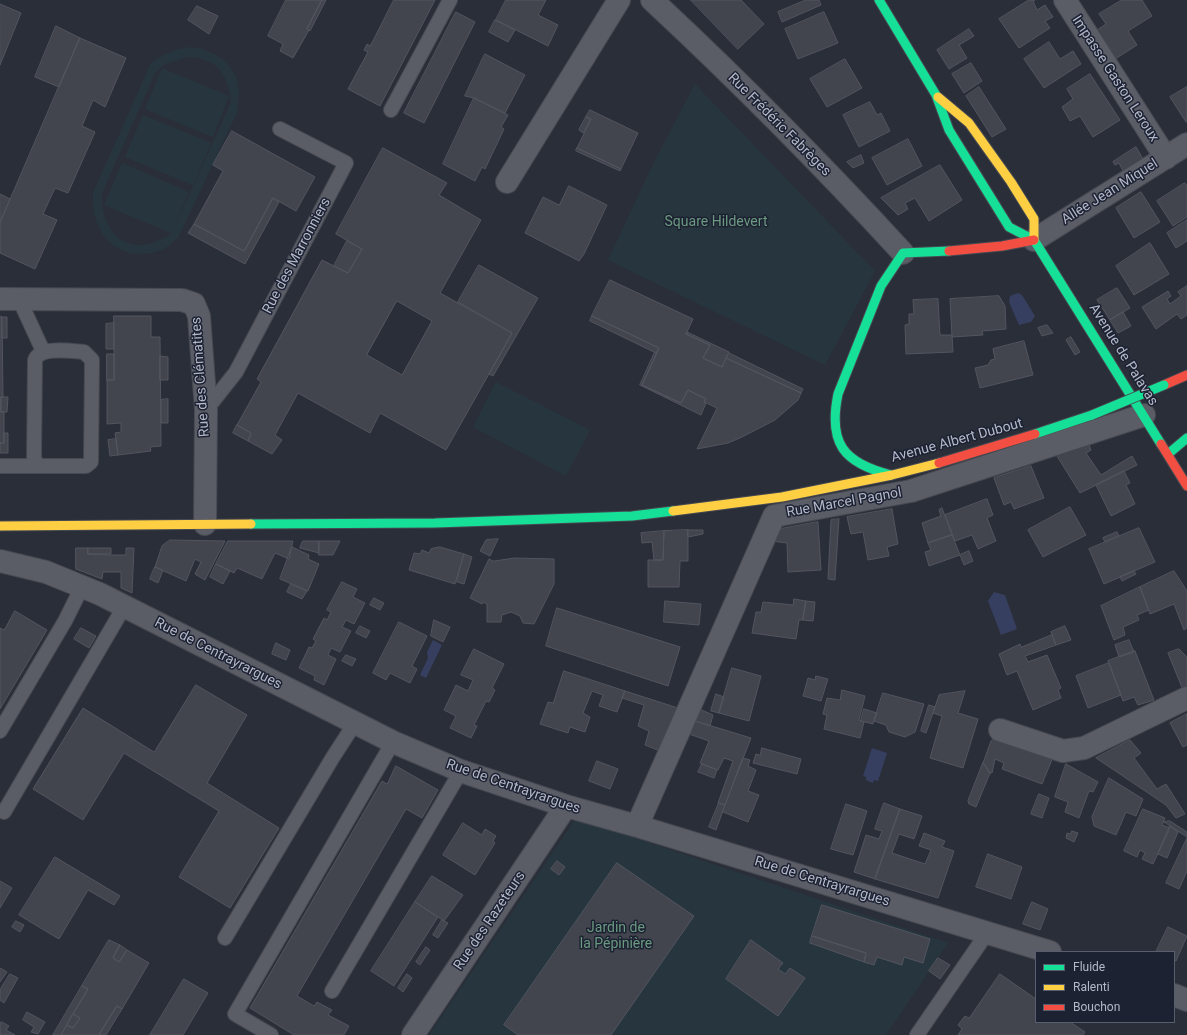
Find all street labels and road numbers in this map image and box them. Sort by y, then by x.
street label: Impasse Gaston Leroux [1068,13,1162,145]
street label: Rue Frédéric Fabrèges [724,70,834,180]
street label: Allée Jean Miquel [1059,156,1161,228]
street label: Rue des Marronniers [259,195,335,317]
street label: Avenue de Palavas [1085,301,1161,409]
street label: Rue des Clématites [188,316,214,438]
street label: Avenue Albert Dubout [889,415,1025,467]
street label: Rue Marcel Pagnol [785,485,903,521]
street label: Rue de Centrayrargues [152,615,284,693]
street label: Rue de Centrayrargues [444,756,582,818]
street label: Rue de Centrayrargues [752,853,892,911]
street label: Rue des Razeteurs [451,868,529,974]

